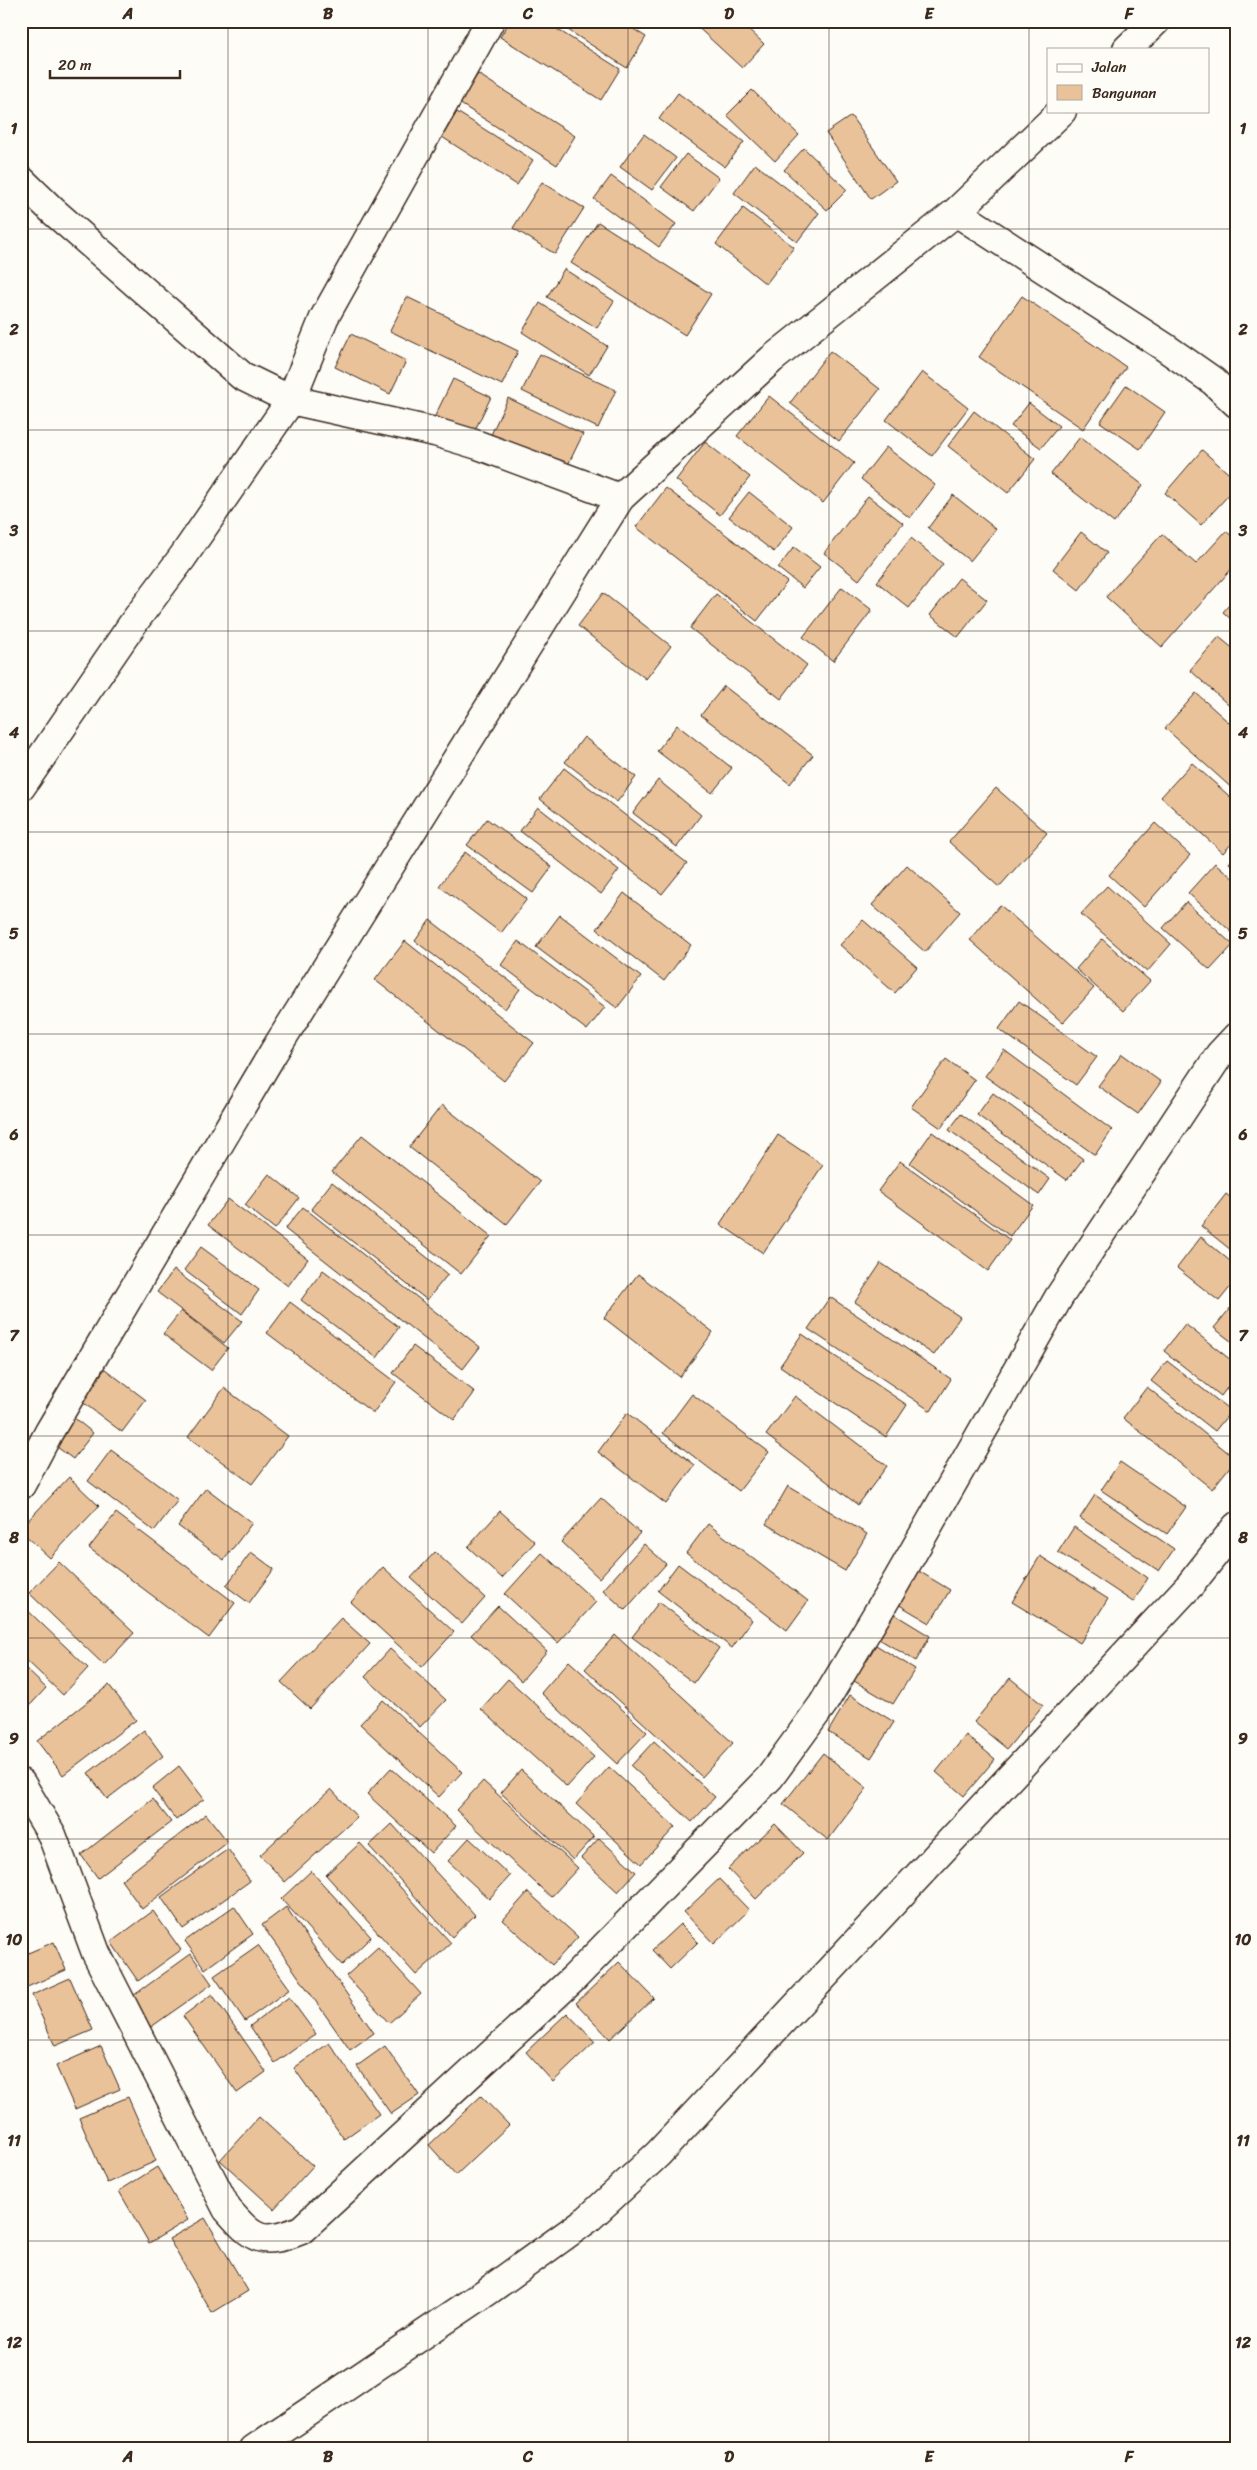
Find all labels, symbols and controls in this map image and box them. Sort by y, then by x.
text: A [122,0,133,28]
text: B [323,0,334,28]
text: C [522,0,534,28]
text: D [724,0,734,28]
text: E [925,0,935,28]
text: F [1124,0,1135,28]
scale bar [50,48,180,80]
legend [1047,48,1210,112]
text: 20 m [58,52,92,78]
text: Jalan [1091,54,1126,80]
text: Bangunan [1092,80,1156,106]
text: 1 [11,114,18,143]
text: 1 [1240,114,1247,143]
text: 2 [8,315,19,344]
text: 2 [1237,315,1248,344]
text: 3 [9,516,19,545]
text: 3 [1238,516,1248,545]
text: 4 [8,718,19,747]
text: 4 [1237,718,1248,747]
text: 5 [9,919,19,948]
text: 5 [1238,919,1248,948]
text: 6 [8,1120,19,1149]
text: 6 [1237,1120,1248,1149]
text: 7 [9,1321,20,1350]
text: 7 [1238,1321,1249,1350]
text: 8 [8,1523,19,1552]
text: 8 [1237,1523,1248,1552]
text: 9 [9,1724,19,1753]
text: 9 [1238,1724,1248,1753]
text: 10 [6,1925,22,1954]
text: 10 [1235,1925,1251,1954]
text: 11 [7,2126,21,2155]
text: 11 [1236,2126,1250,2155]
text: 12 [6,2328,23,2357]
text: 12 [1235,2328,1252,2357]
text: A [122,2442,133,2470]
text: B [323,2442,334,2470]
text: C [522,2442,534,2470]
text: D [724,2442,734,2470]
text: E [925,2442,935,2470]
text: F [1124,2442,1135,2470]

